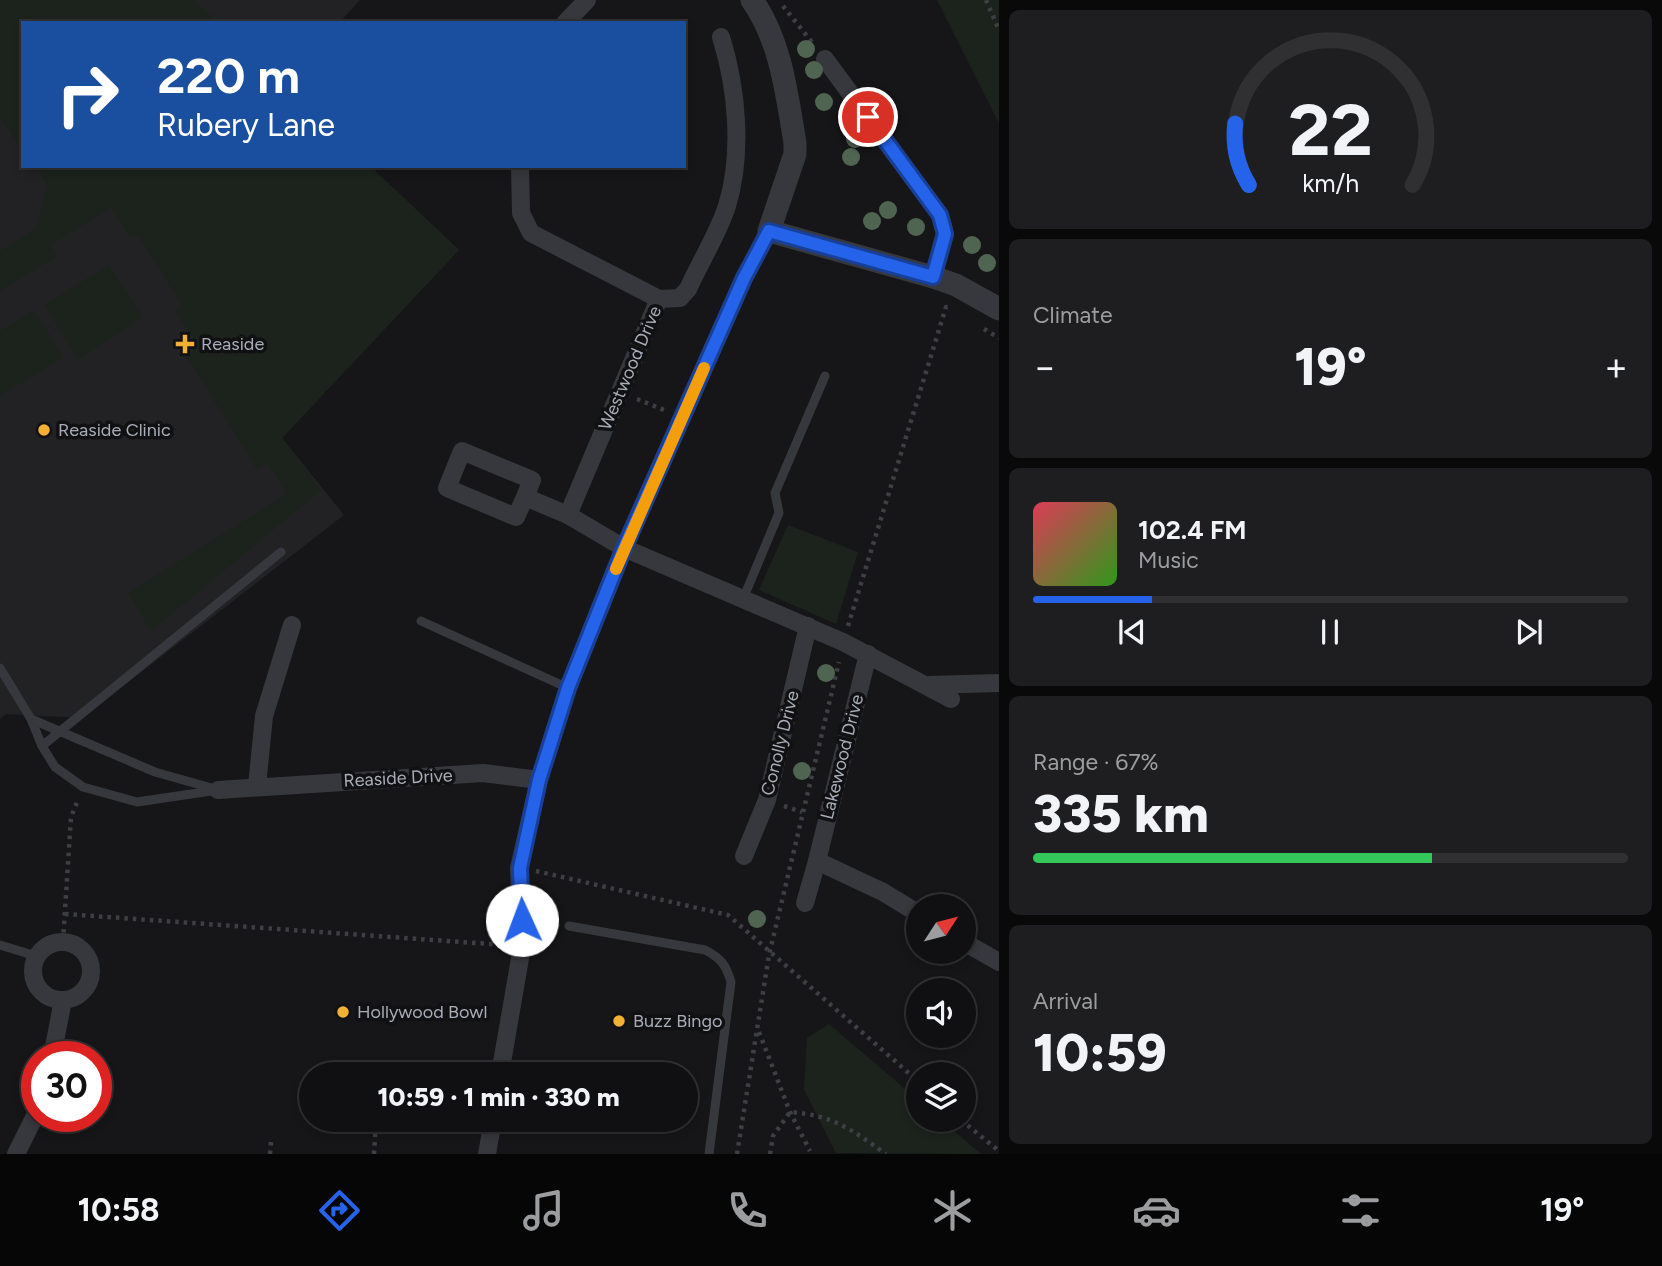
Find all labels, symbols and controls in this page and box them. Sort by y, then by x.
text: 220 m [157,46,300,105]
icon: right [42,49,133,140]
pin [838,87,898,147]
text: 22 [1288,87,1373,174]
icon: arrive [849,98,887,136]
text: Rubery Lane [157,106,335,144]
text: km/h [1302,168,1359,198]
text: Climate [1033,301,1112,329]
street label: Westwood Drive [594,302,666,433]
place label: Reaside [201,333,264,355]
marker: Reaside [175,334,195,354]
text: 19° [1294,336,1367,398]
text: − [1033,344,1057,390]
text: + [1604,344,1628,390]
place label: Reaside Clinic [58,419,171,441]
marker: Reaside Clinic [36,422,52,438]
text: 102.4 FM [1138,514,1247,546]
text: Music [1138,546,1199,574]
icon: previous [1113,613,1151,651]
icon: pause [1311,613,1349,651]
icon: next [1510,613,1548,651]
street label: Conolly Drive [756,688,804,798]
street label: Lakewood Drive [816,692,868,822]
text: Range · 67% [1033,748,1159,776]
street label: Reaside Drive [343,764,453,792]
text: 335 km [1033,783,1209,845]
position arrow [485,883,559,957]
north arrow [906,894,976,964]
map controls [906,894,976,1132]
button: sound [906,978,976,1048]
text: Arrival [1033,987,1098,1015]
place label: Hollywood Bowl [357,1001,487,1023]
marker: Hollywood Bowl [335,1004,351,1020]
place label: Buzz Bingo [633,1010,722,1032]
marker: Buzz Bingo [611,1013,627,1029]
text: 10:59 [1033,1022,1167,1084]
speed limit sign: 30 [21,1041,112,1132]
button: layers [906,1062,976,1132]
text: 10:59 · 1 min · 330 m [377,1081,620,1113]
icon: directions [315,1186,364,1235]
icon: music [519,1186,568,1235]
icon: phone [723,1186,772,1235]
icon: climate [928,1186,977,1235]
icon: car [1132,1186,1181,1235]
icon: filters [1336,1186,1385,1235]
text: 10:58 [78,1191,160,1229]
text: 19° [1540,1191,1584,1229]

